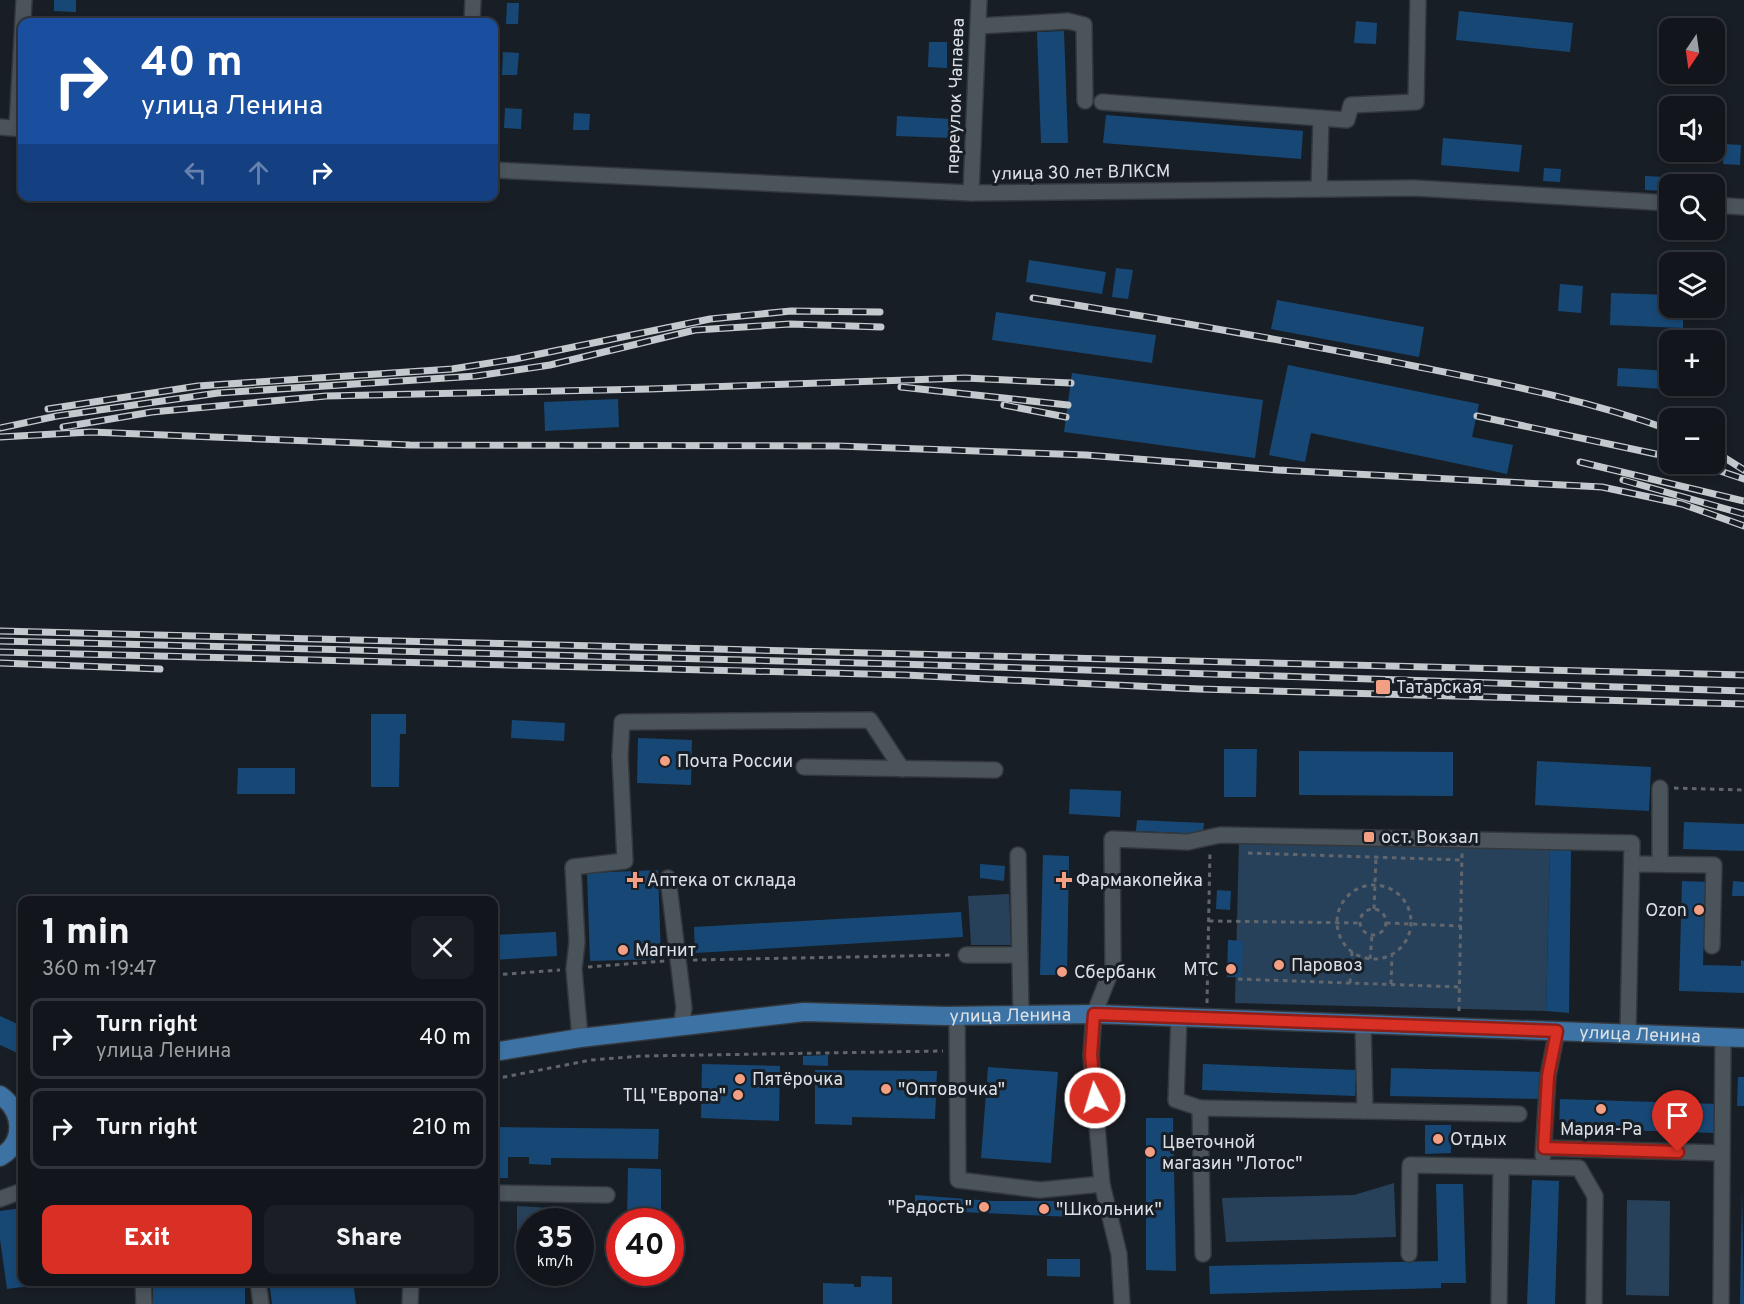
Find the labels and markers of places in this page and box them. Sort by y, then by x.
place label: Татарская [1396,677,1482,700]
marker: Татарская [1374,678,1392,696]
place label: Почта России [677,751,793,774]
marker: Почта России [658,754,672,768]
place label: ост. Вокзал [1381,827,1479,850]
marker: ост. Вокзал [1362,830,1376,844]
place label: Аптека от склада [647,870,796,893]
place label: Фармакопейка [1076,870,1203,893]
marker: Аптека от склада [628,873,642,887]
marker: Фармакопейка [1057,873,1071,887]
place label: Ozon [1645,900,1687,923]
marker: Ozon [1692,903,1706,917]
place label: Магнит [635,940,696,963]
marker: Магнит [616,943,630,957]
place label: Паровоз [1291,955,1363,978]
marker: Паровоз [1272,958,1286,972]
place label: МТС [1183,959,1219,982]
place label: Сбербанк [1074,962,1157,985]
marker: МТС [1224,962,1238,976]
marker: Сбербанк [1055,965,1069,979]
place label: Пятёрочка [752,1069,843,1092]
marker: Пятёрочка [733,1072,747,1086]
place label: "Оптовочка" [898,1079,1005,1102]
marker: "Оптовочка" [879,1082,893,1096]
place label: ТЦ "Европа" [622,1085,726,1108]
marker: ТЦ "Европа" [731,1088,745,1102]
pin [1652,1090,1703,1152]
marker: Мария-Ра [1594,1102,1608,1116]
place label: Мария-Ра [1560,1119,1642,1142]
place label: Отдых [1450,1129,1507,1152]
place label: Цветочной магазин "Лотос" [1162,1132,1302,1176]
marker: Отдых [1431,1132,1445,1146]
marker: Цветочной магазин "Лотос" [1143,1145,1157,1159]
place label: "Радость" [888,1197,972,1220]
place label: "Школьник" [1056,1199,1162,1222]
marker: "Радость" [977,1200,991,1214]
marker: "Школьник" [1037,1202,1051,1216]

